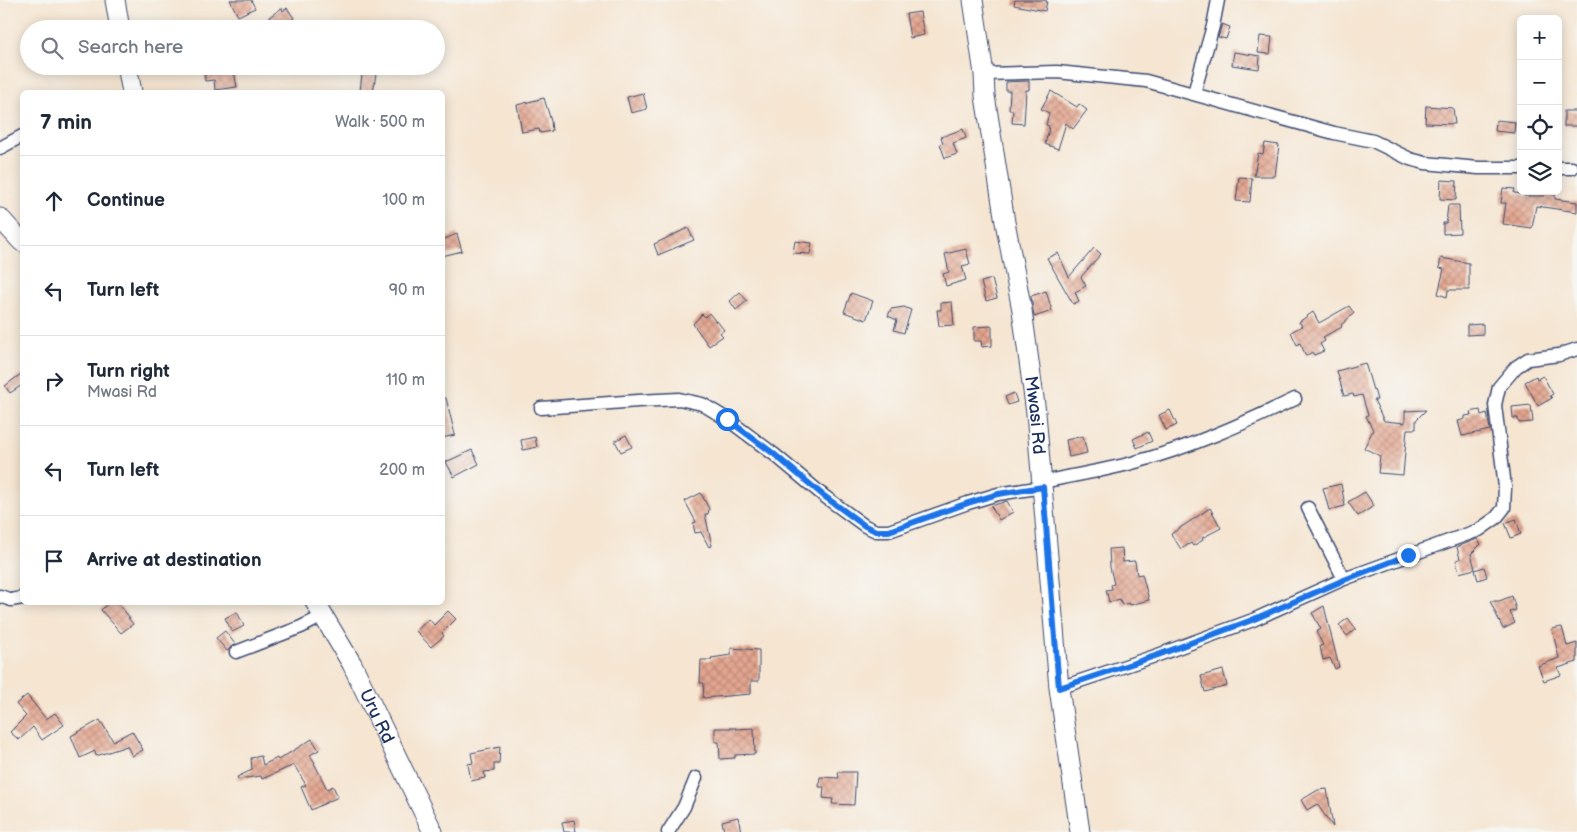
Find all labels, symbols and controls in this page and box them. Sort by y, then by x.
map controls [1517,15,1562,195]
button: + [1517,15,1562,60]
search box [20,20,445,75]
icon: search [38,34,66,62]
text: Search here [78,36,183,59]
button: − [1517,60,1562,105]
button: locate [1517,105,1562,150]
text: 7 min [40,110,92,135]
text: Walk · 500 m [335,113,425,132]
button: layers [1517,150,1562,195]
icon: ahead [40,187,68,215]
text: Continue [87,189,165,212]
text: 100 m [382,191,425,210]
icon: left [40,277,68,305]
text: Turn left [87,279,159,302]
text: 90 m [389,281,425,300]
text: Turn right [87,360,170,383]
icon: right [40,367,68,395]
text: 110 m [386,371,425,390]
street label: Mwasi Rd [1020,375,1049,455]
text: Mwasi Rd [87,383,157,402]
route start [716,408,739,431]
icon: left [40,457,68,485]
text: Turn left [87,459,159,482]
text: 200 m [379,461,425,480]
route end [1397,544,1420,567]
icon: arrive [40,547,68,575]
text: Arrive at destination [87,549,262,572]
street label: Uru Rd [355,686,399,747]

